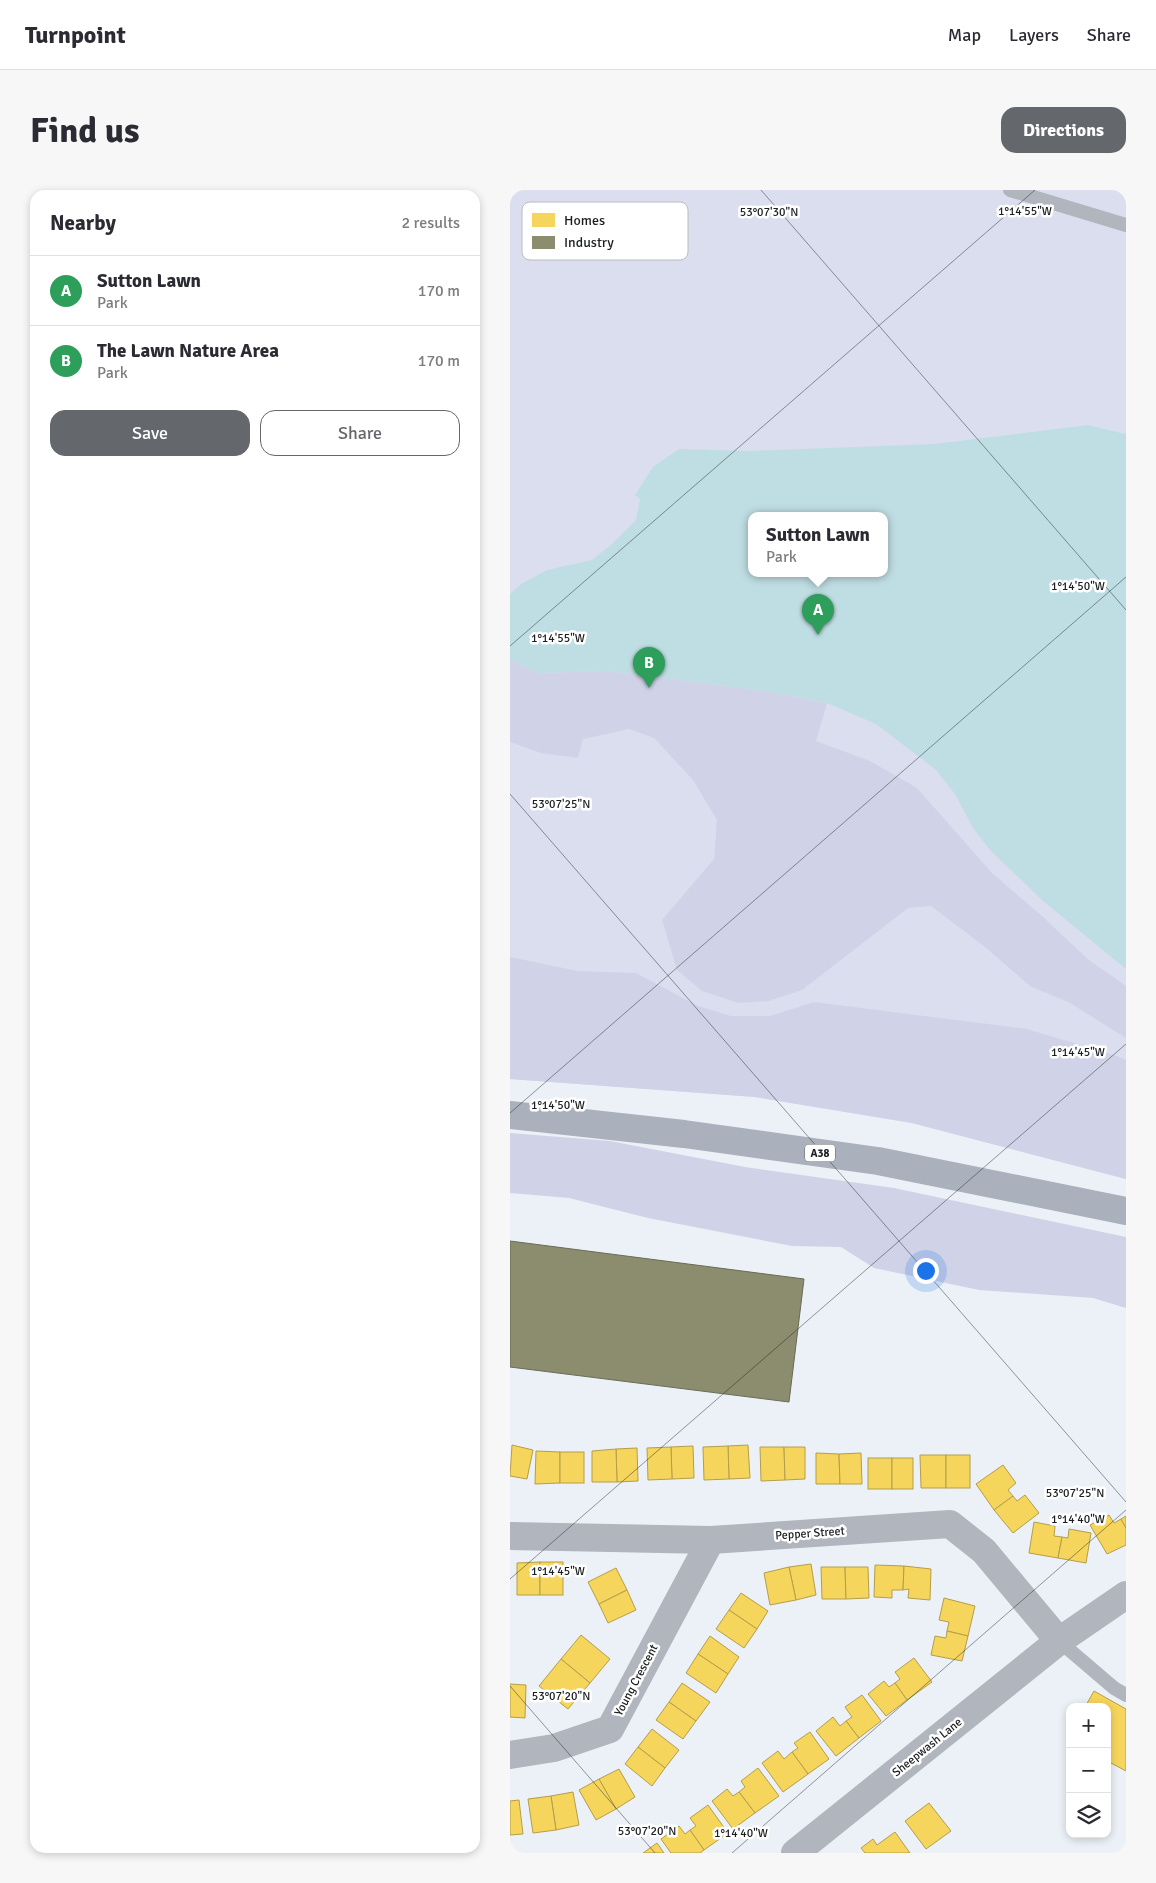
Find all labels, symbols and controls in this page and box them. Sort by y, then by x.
text: Turnpoint [25,20,126,50]
text: Map [948,24,981,46]
text: Layers [1009,24,1059,46]
text: Share [1087,24,1131,46]
button: Directions [1001,107,1126,153]
text: Find us [30,109,140,152]
legend [522,202,688,260]
text: 1°14'55"W [998,204,1052,219]
text: 53°07'30"N [740,205,798,220]
text: Nearby [50,210,116,236]
text: Homes [564,212,605,229]
text: 2 results [401,213,460,233]
text: Industry [564,234,614,251]
text: Sutton Lawn [97,269,201,293]
text: A [61,281,71,301]
text: 170 m [418,281,460,301]
text: Park [97,293,128,313]
text: The Lawn Nature Area [97,339,279,363]
text: B [61,351,71,371]
text: 170 m [418,351,460,371]
text: Park [97,363,128,383]
button: Save [50,410,250,456]
button: Share [260,410,460,456]
popup [748,512,888,577]
text: Sutton Lawn [766,523,870,547]
text: Park [766,547,797,567]
text: 1°14'50"W [1051,579,1105,594]
pin: A [802,594,834,635]
text: 1°14'55"W [531,631,585,646]
pin: B [633,647,665,688]
text: 53°07'25"N [532,797,590,812]
text: 1°14'45"W [1051,1045,1105,1060]
text: 1°14'50"W [531,1098,585,1113]
road number: A38 [805,1144,835,1161]
your location [913,1258,939,1284]
text: 53°07'25"N [1046,1486,1104,1501]
text: 1°14'40"W [1051,1512,1105,1527]
street label: Pepper Street [775,1524,845,1543]
text: 1°14'45"W [531,1564,585,1579]
street label: Young Crescent [611,1642,662,1719]
text: 53°07'20"N [532,1689,590,1704]
map controls [1066,1703,1111,1838]
button: + [1066,1703,1111,1748]
street label: Sheepwash Lane [889,1715,965,1780]
button: − [1066,1748,1111,1793]
button: layers [1066,1793,1111,1838]
text: 53°07'20"N [618,1824,676,1839]
text: 1°14'40"W [714,1826,768,1841]

